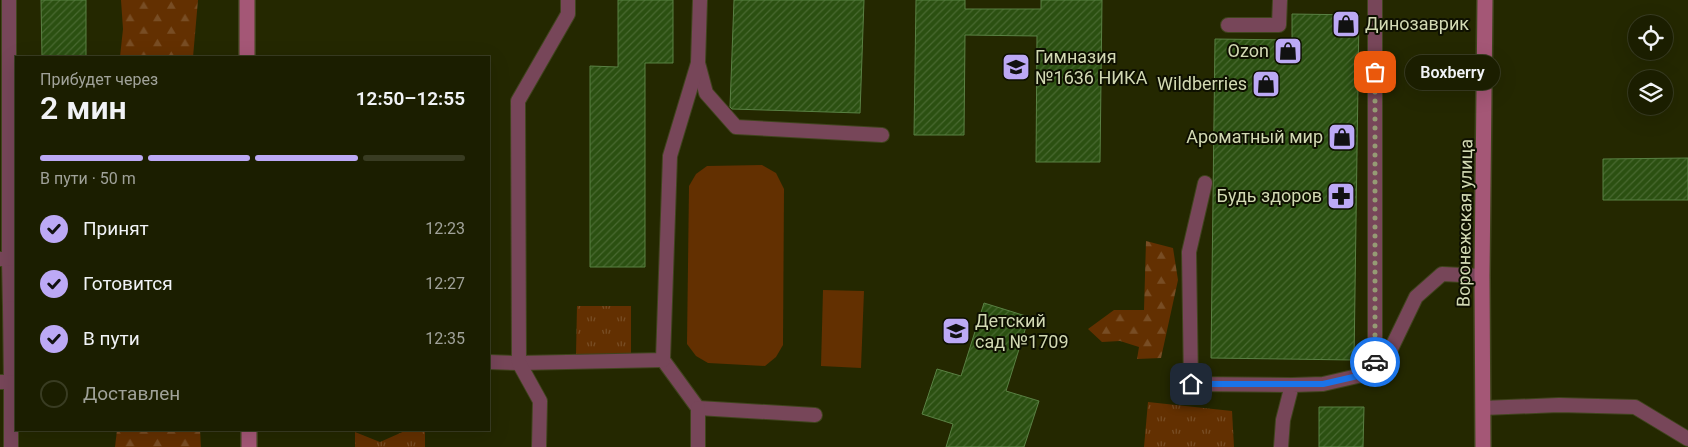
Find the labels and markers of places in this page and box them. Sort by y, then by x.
shop icon: Динозаврик [1331,9,1361,39]
place label: Динозаврик [1365,13,1469,34]
shop icon: Ozon [1273,36,1303,66]
place label: Ozon [1228,40,1269,61]
place label: Гимназия №1636 НИКА [1035,46,1148,88]
pin [1354,51,1396,93]
school or university icon: Гимназия №1636 НИКА [1001,52,1031,82]
callout: Boxberry [1405,54,1500,90]
shop icon: Wildberries [1251,69,1281,99]
place label: Wildberries [1157,73,1247,94]
shop icon: Ароматный мир [1327,122,1357,152]
place label: Ароматный мир [1186,126,1323,147]
pharmacy icon: Будь здоров [1326,181,1356,211]
place label: Будь здоров [1217,185,1322,206]
place label: Детский сад №1709 [975,310,1069,352]
school or university icon: Детский сад №1709 [941,316,971,346]
pin [1170,363,1212,405]

